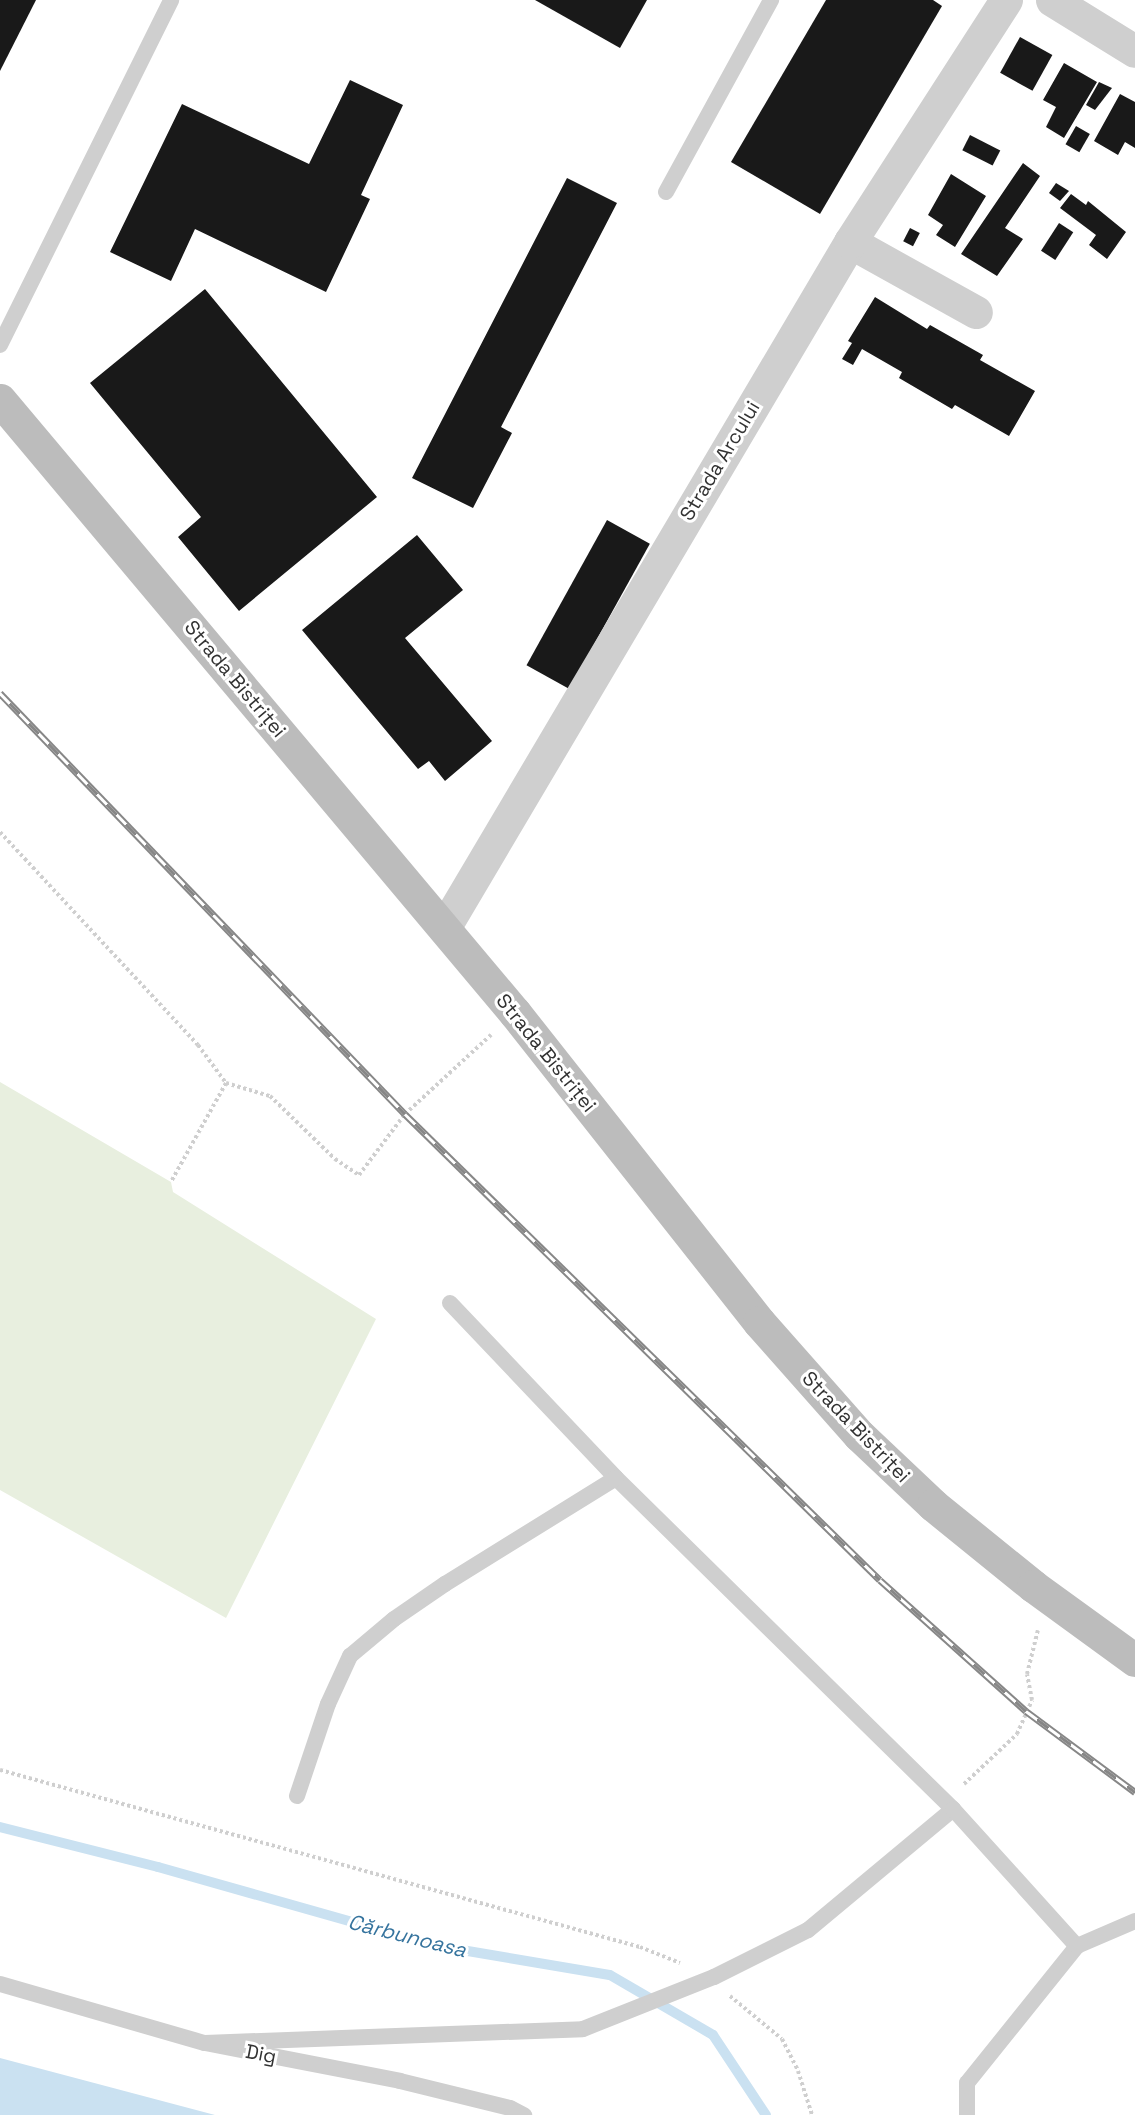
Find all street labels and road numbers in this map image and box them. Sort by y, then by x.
street label: Strada Arcului [675,397,765,525]
street label: Strada Bistriței [179,616,291,742]
street label: Strada Bistriței [491,989,601,1117]
street label: Strada Bistriței [797,1366,915,1488]
street label: Dig [243,2039,279,2069]

